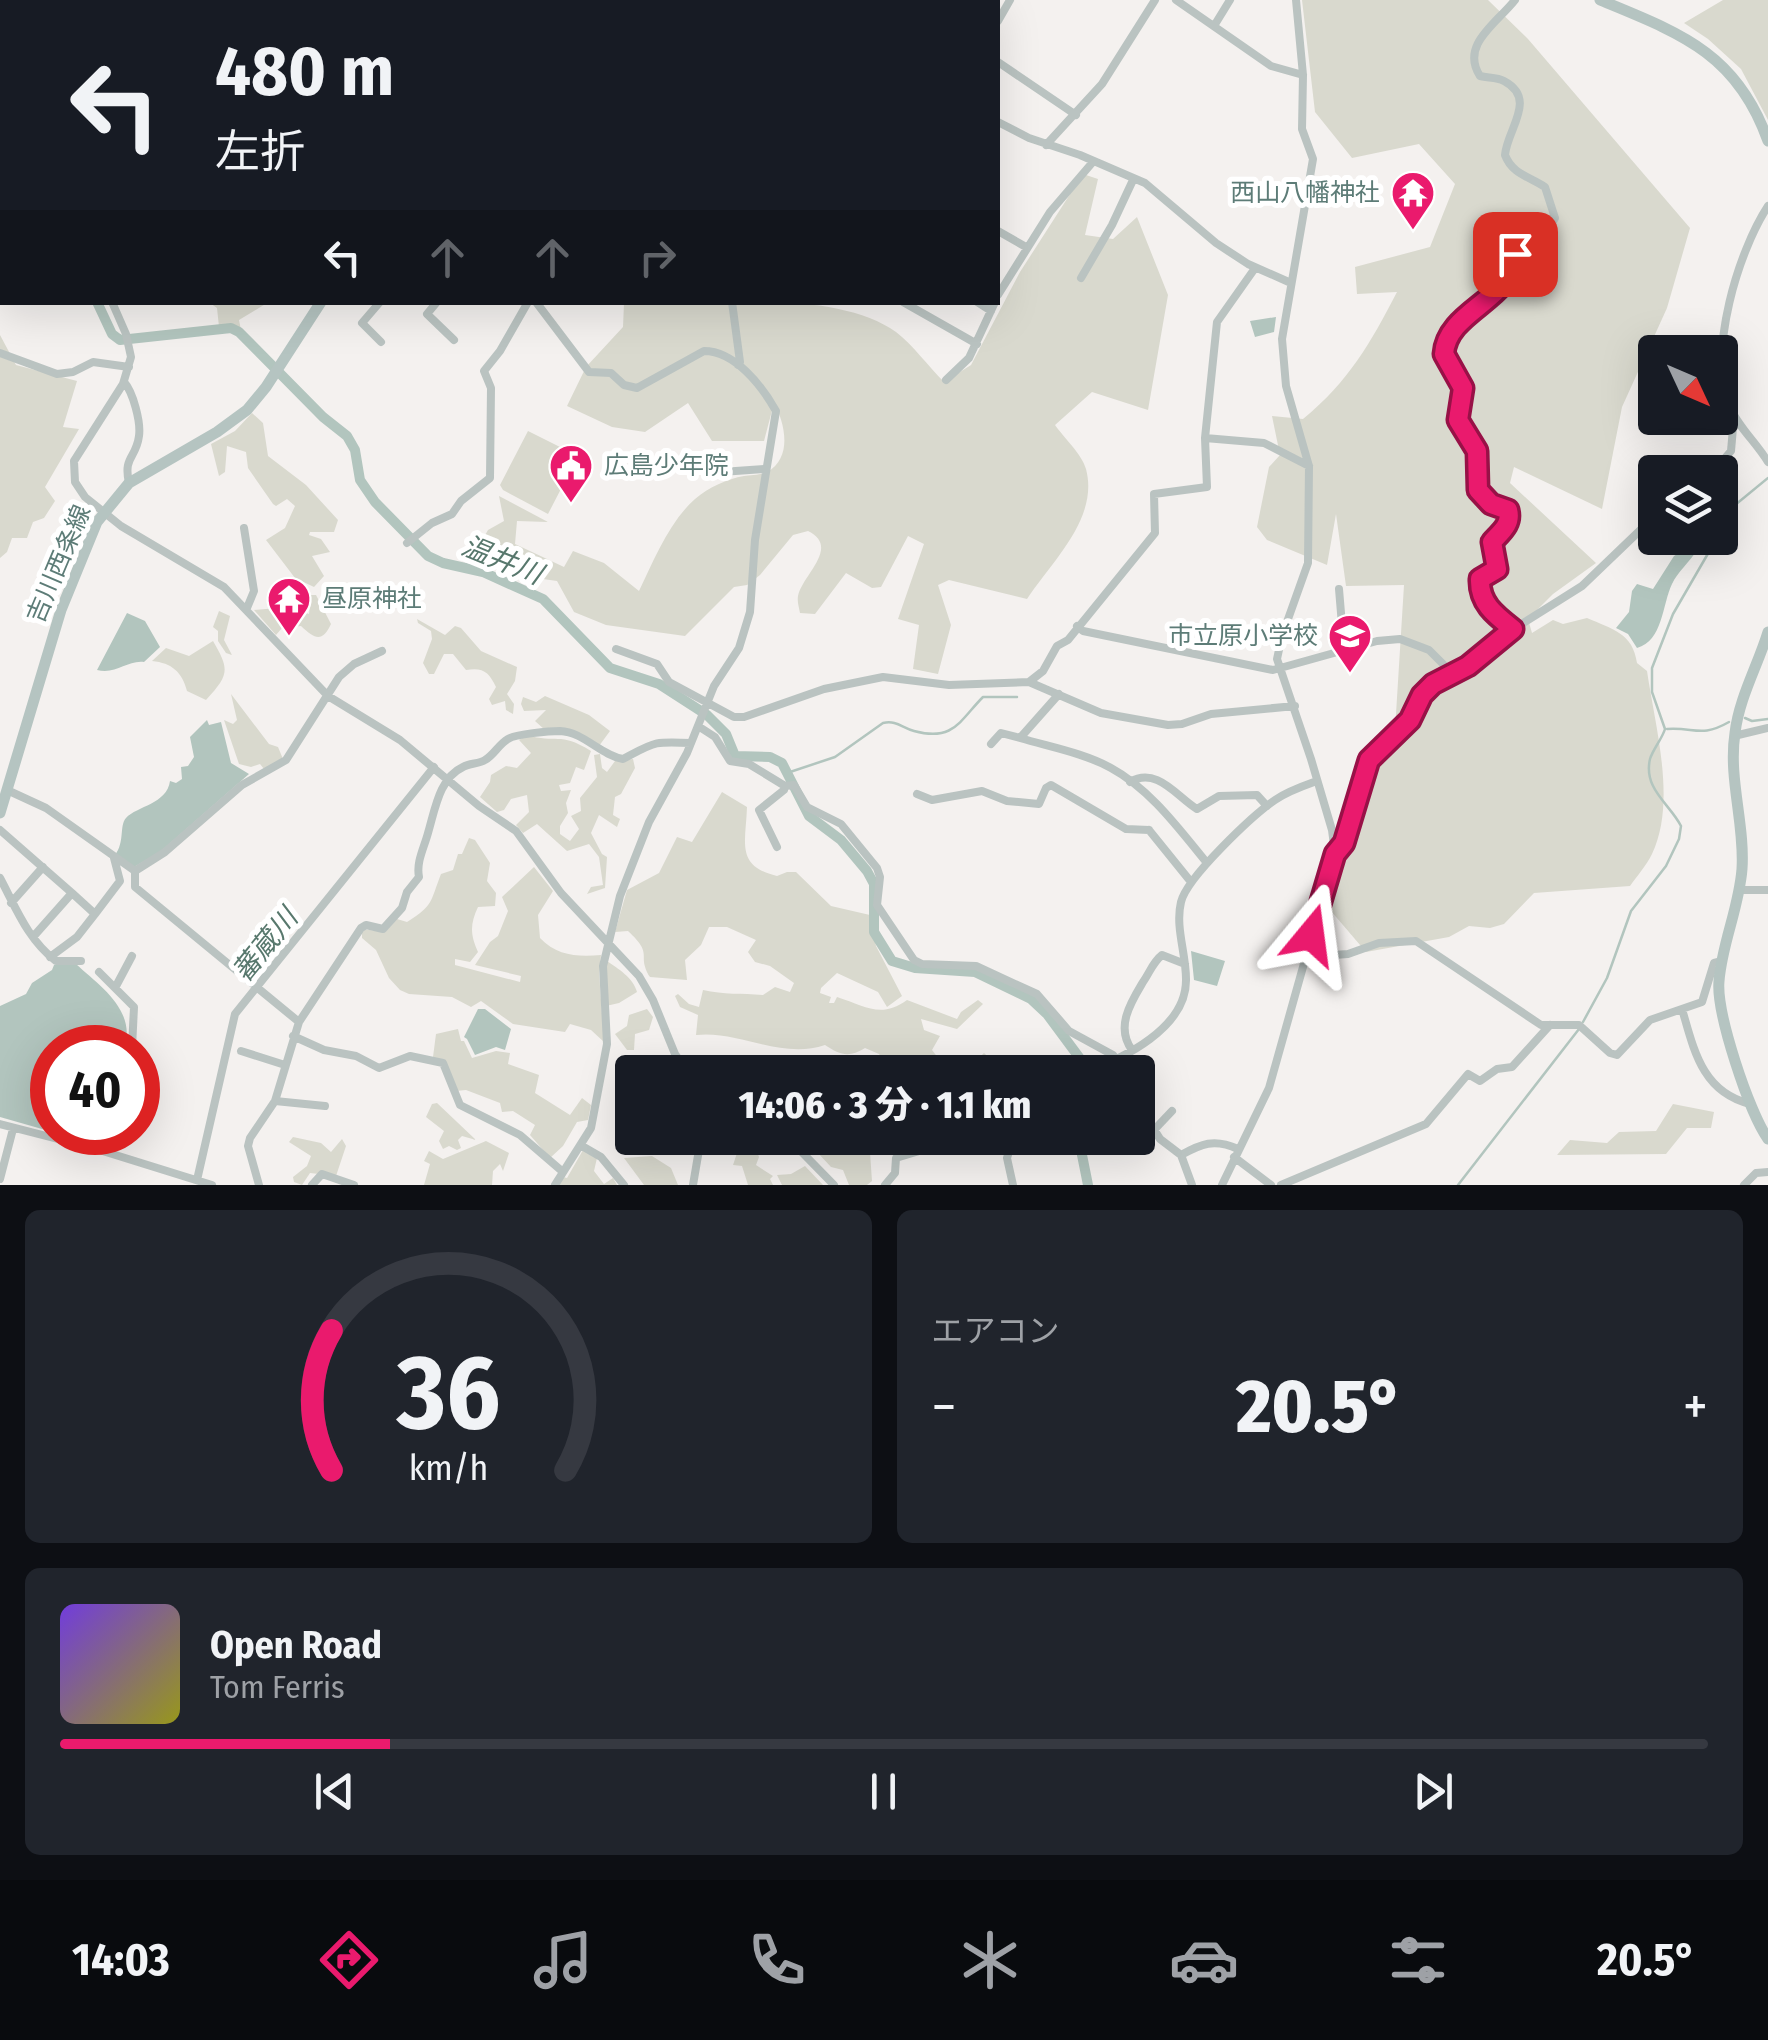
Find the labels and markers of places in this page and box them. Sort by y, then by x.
temple icon: 西山八幡神社 [1390,170,1436,231]
place label: 西山八幡神社 [1230,178,1380,208]
pin [1473,212,1558,297]
public building icon: 広島少年院 [548,443,594,504]
place label: 広島少年院 [604,451,729,481]
temple icon: 昼原神社 [266,576,312,637]
place label: 昼原神社 [322,584,422,614]
school or university icon: 市立原小学校 [1327,613,1373,674]
place label: 市立原小学校 [1168,621,1318,651]

